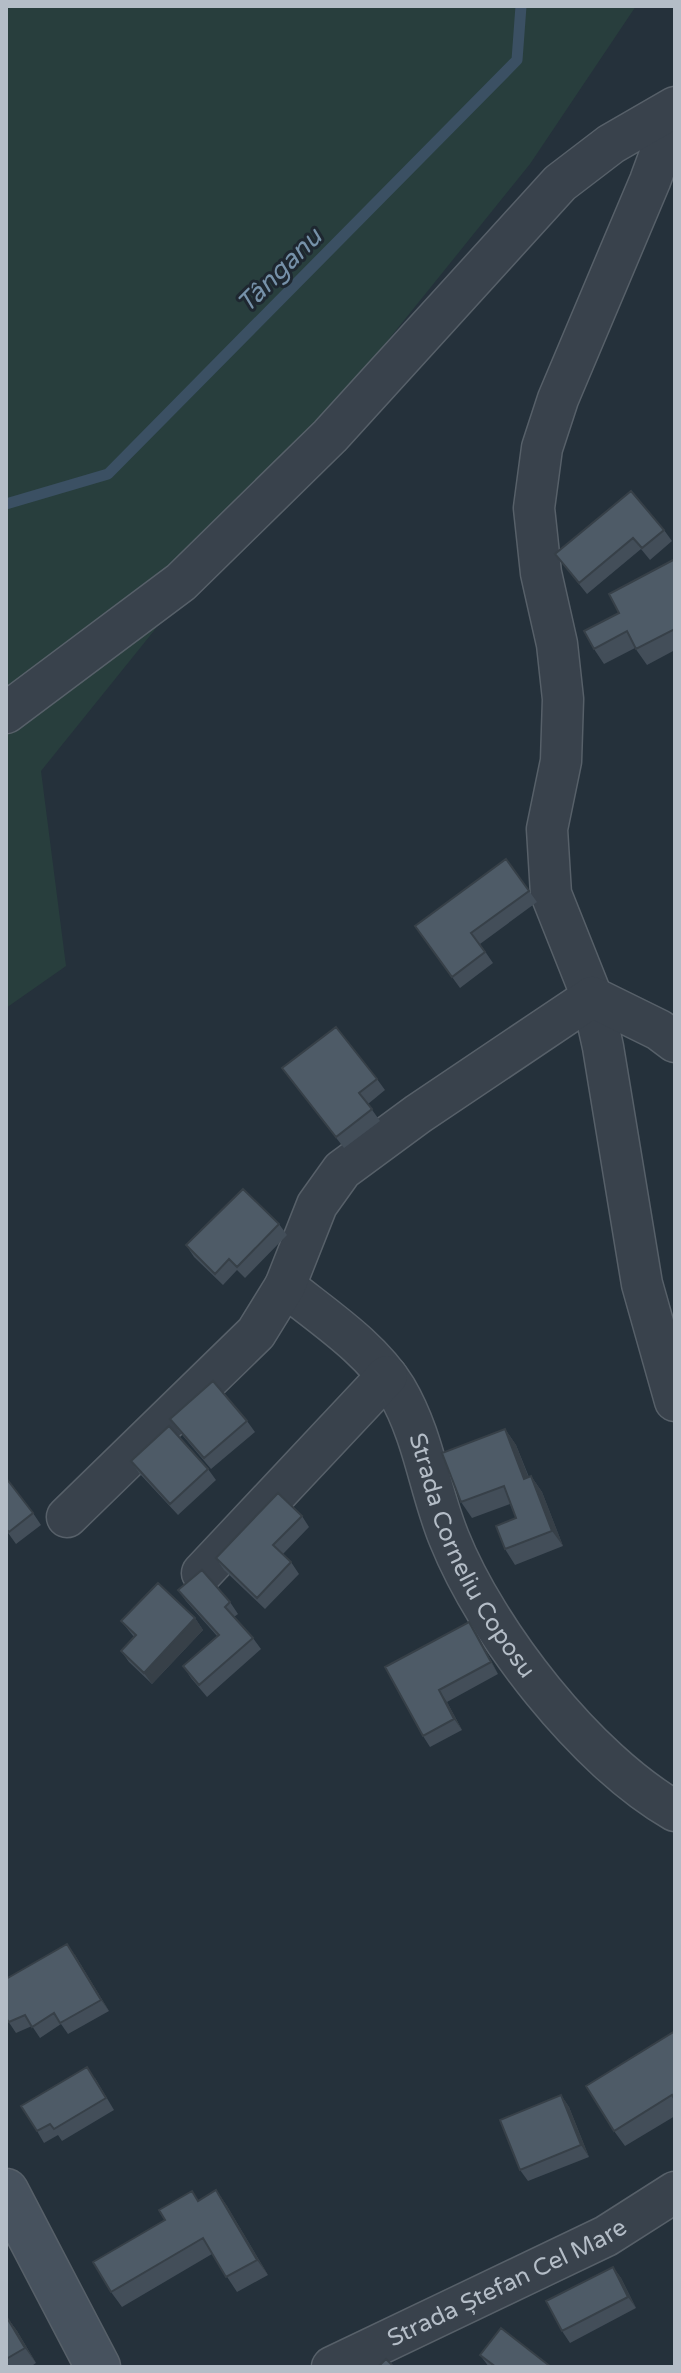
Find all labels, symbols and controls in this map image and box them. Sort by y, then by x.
water label: Tânganu [231,221,329,319]
street label: Strada Corneliu Coposu [402,1429,541,1684]
street label: Strada Ștefan Cel Mare [383,2213,632,2353]

